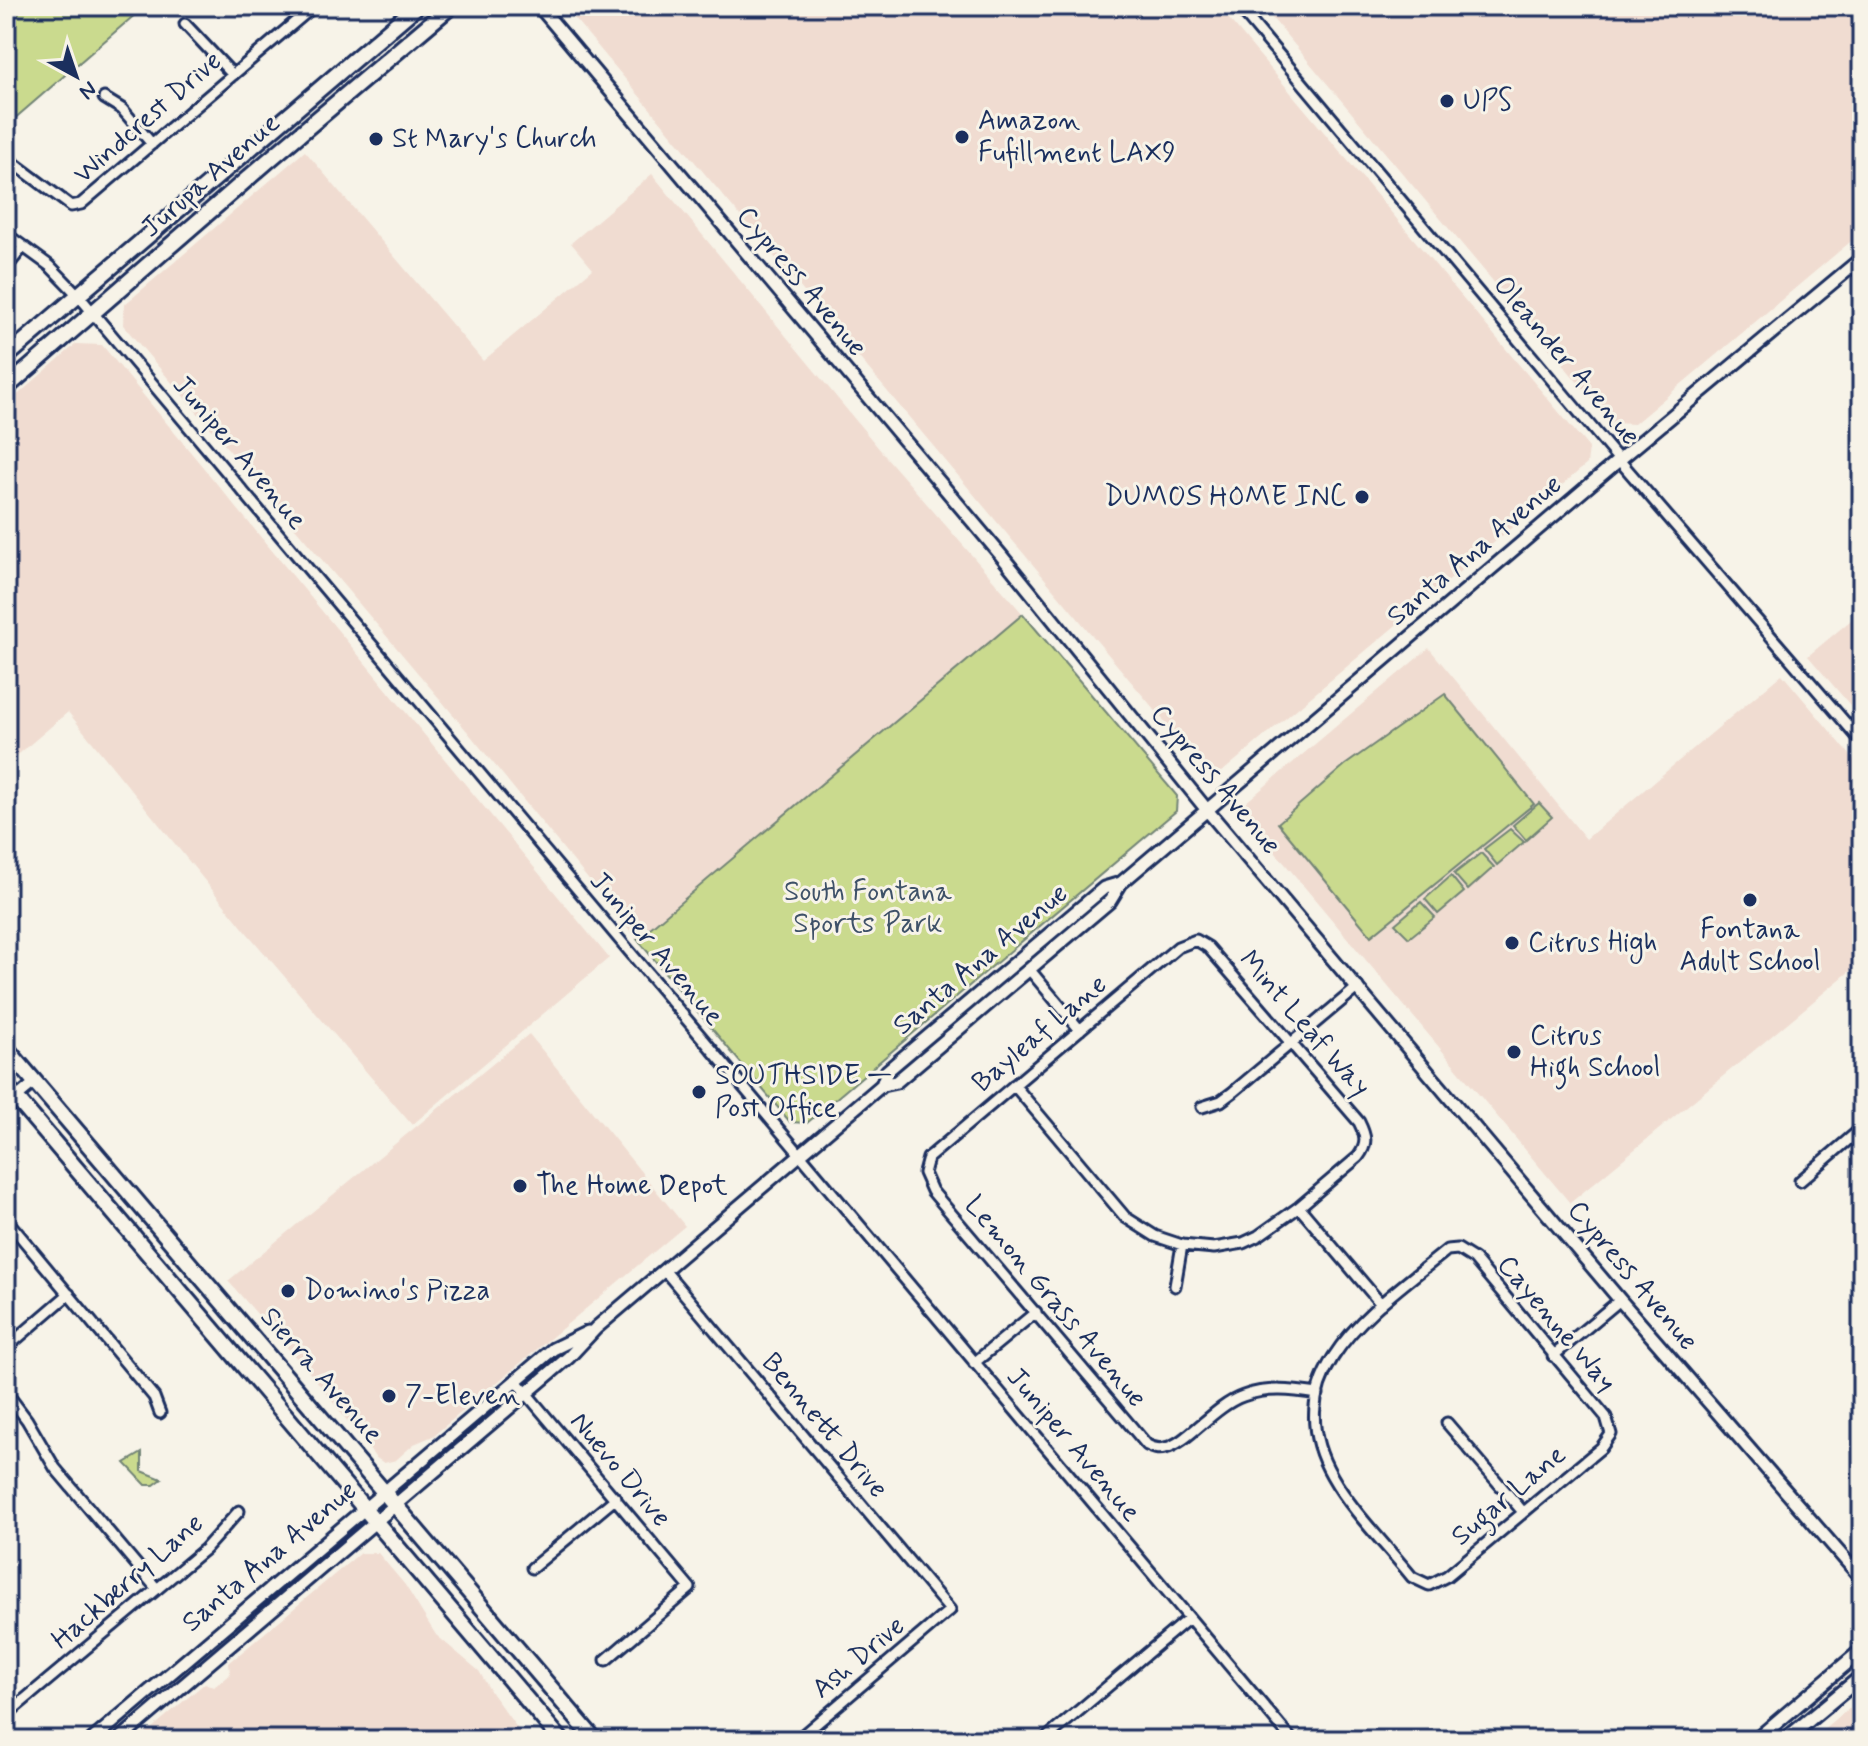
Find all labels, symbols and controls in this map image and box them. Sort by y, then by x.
north arrow [36,36,116,116]
street label: Windcrest Drive [66,43,230,193]
text: N [73,74,102,105]
place label: UPS [1463,83,1512,120]
marker: UPS [1438,92,1456,110]
place label: Amazon Fufillment LAX9 [978,103,1176,172]
street label: Jurupa Avenue [134,105,288,247]
place label: St Mary's Church [392,121,597,158]
marker: Amazon Fufillment LAX9 [953,128,971,146]
marker: St Mary's Church [367,130,385,148]
street label: Cypress Avenue [727,199,875,365]
street label: Oleander Avenue [1484,268,1648,454]
street label: Juniper Avenue [163,368,315,538]
street label: Santa Ana Avenue [1380,467,1570,635]
place label: DUMOS HOME INC [1104,479,1346,516]
marker: DUMOS HOME INC [1353,488,1371,506]
street label: Cypress Avenue [1141,697,1289,863]
street label: Juniper Avenue [580,864,732,1034]
park label: South Fontana Sports Park [784,874,952,943]
street label: Santa Ana Avenue [886,876,1076,1044]
marker: Fontana Adult School [1741,891,1759,909]
place label: Fontana Adult School [1679,912,1821,981]
place label: Citrus High [1528,925,1658,964]
marker: Citrus High [1503,934,1521,952]
street label: Mint Leaf Way [1230,943,1378,1105]
street label: Bayleaf Lane [965,967,1115,1101]
place label: Citrus High School [1530,1018,1660,1090]
marker: Citrus High School [1505,1043,1523,1061]
place label: SOUTHSIDE — Post Office [715,1058,892,1127]
marker: SOUTHSIDE — Post Office [690,1083,708,1101]
place label: The Home Depot [536,1168,728,1205]
marker: The Home Depot [511,1177,529,1195]
street label: Lemon Grass Avenue [955,1188,1155,1416]
street label: Cypress Avenue [1558,1193,1706,1359]
street label: Cayenne Way [1488,1248,1624,1400]
place label: Domino's Pizza [304,1273,490,1310]
marker: Domino's Pizza [279,1282,297,1300]
street label: Sierra Avenue [251,1300,391,1452]
street label: Bennett Drive [752,1346,896,1506]
street label: Juniper Avenue [997,1360,1149,1530]
place label: 7-Eleven [405,1378,520,1415]
marker: 7-Eleven [380,1387,398,1405]
street label: Nuevo Drive [561,1405,679,1535]
street label: Sugar Lane [1444,1437,1576,1557]
street label: Santa Ana Avenue [175,1473,365,1641]
street label: Hackberry Lane [44,1506,212,1658]
street label: Ash Drive [805,1608,913,1708]

